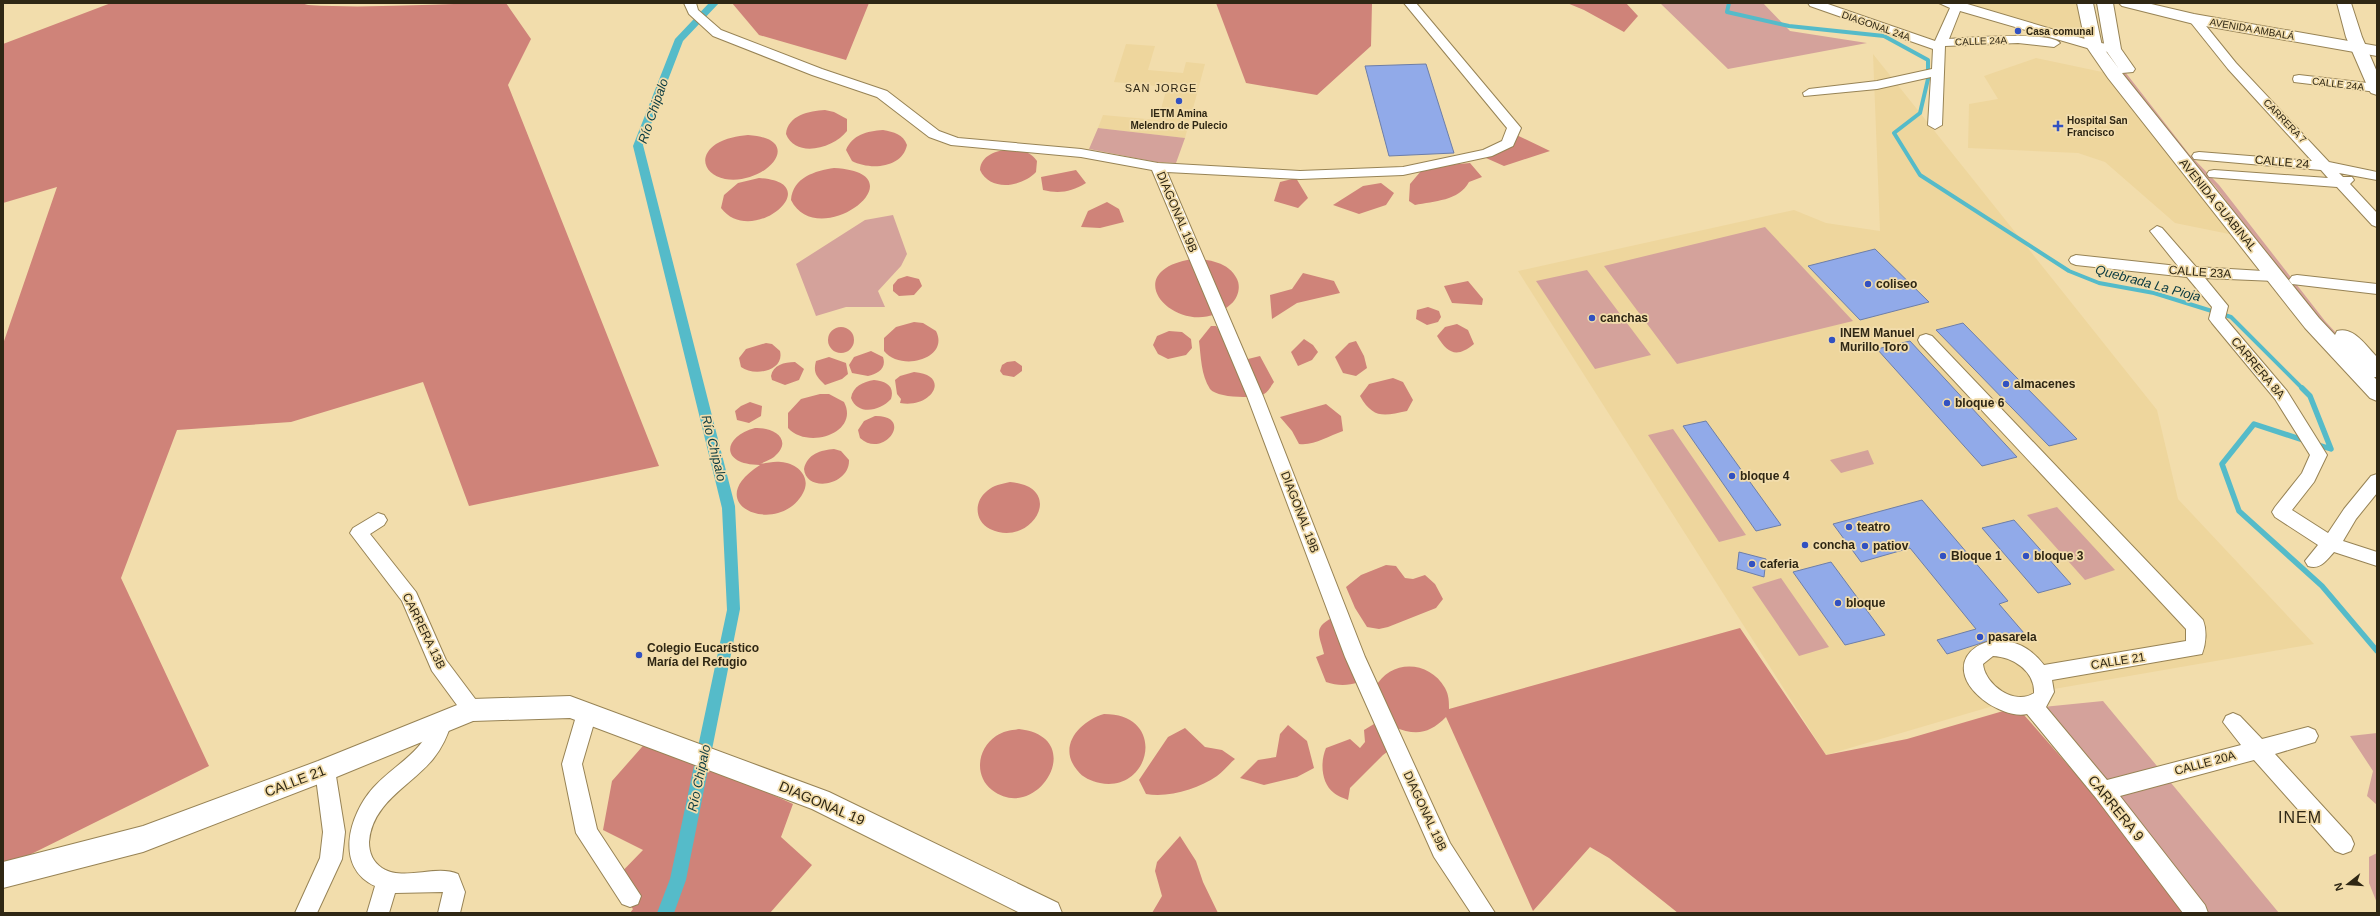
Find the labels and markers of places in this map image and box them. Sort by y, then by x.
marker: Casa comunal [2013,26,2023,36]
place label: Casa comunal [2026,26,2094,37]
marker: IETM Amina Melendro de Pulecio [1174,96,1184,106]
place label: IETM Amina Melendro de Pulecio [1130,108,1228,131]
place label: Hospital San Francisco [2067,115,2128,138]
marker: Hospital San Francisco [2052,120,2064,132]
place label: coliseo [1876,277,1917,291]
marker: coliseo [1863,279,1873,289]
place label: canchas [1600,311,1648,325]
marker: canchas [1587,313,1597,323]
place label: INEM Manuel Murillo Toro [1840,326,1915,354]
marker: INEM Manuel Murillo Toro [1827,335,1837,345]
place label: almacenes [2014,377,2076,391]
marker: almacenes [2001,379,2011,389]
place label: bloque 6 [1955,396,2005,410]
marker: bloque 6 [1942,398,1952,408]
place label: bloque 4 [1740,469,1790,483]
marker: bloque 4 [1727,471,1737,481]
place label: teatro [1857,520,1890,534]
marker: teatro [1844,522,1854,532]
place label: concha [1813,538,1855,552]
place label: patiov [1873,539,1909,553]
marker: concha [1800,540,1810,550]
marker: patiov [1860,541,1870,551]
place label: Bloque 1 [1951,549,2002,563]
place label: bloque 3 [2034,549,2084,563]
marker: Bloque 1 [1938,551,1948,561]
marker: bloque 3 [2021,551,2031,561]
place label: caferia [1760,557,1799,571]
marker: caferia [1747,559,1757,569]
place label: bloque [1846,596,1886,610]
marker: bloque [1833,598,1843,608]
place label: pasarela [1988,630,2037,644]
marker: pasarela [1975,632,1985,642]
place label: Colegio Eucarístico María del Refugio [647,641,759,669]
marker: Colegio Eucarístico María del Refugio [634,650,644,660]

